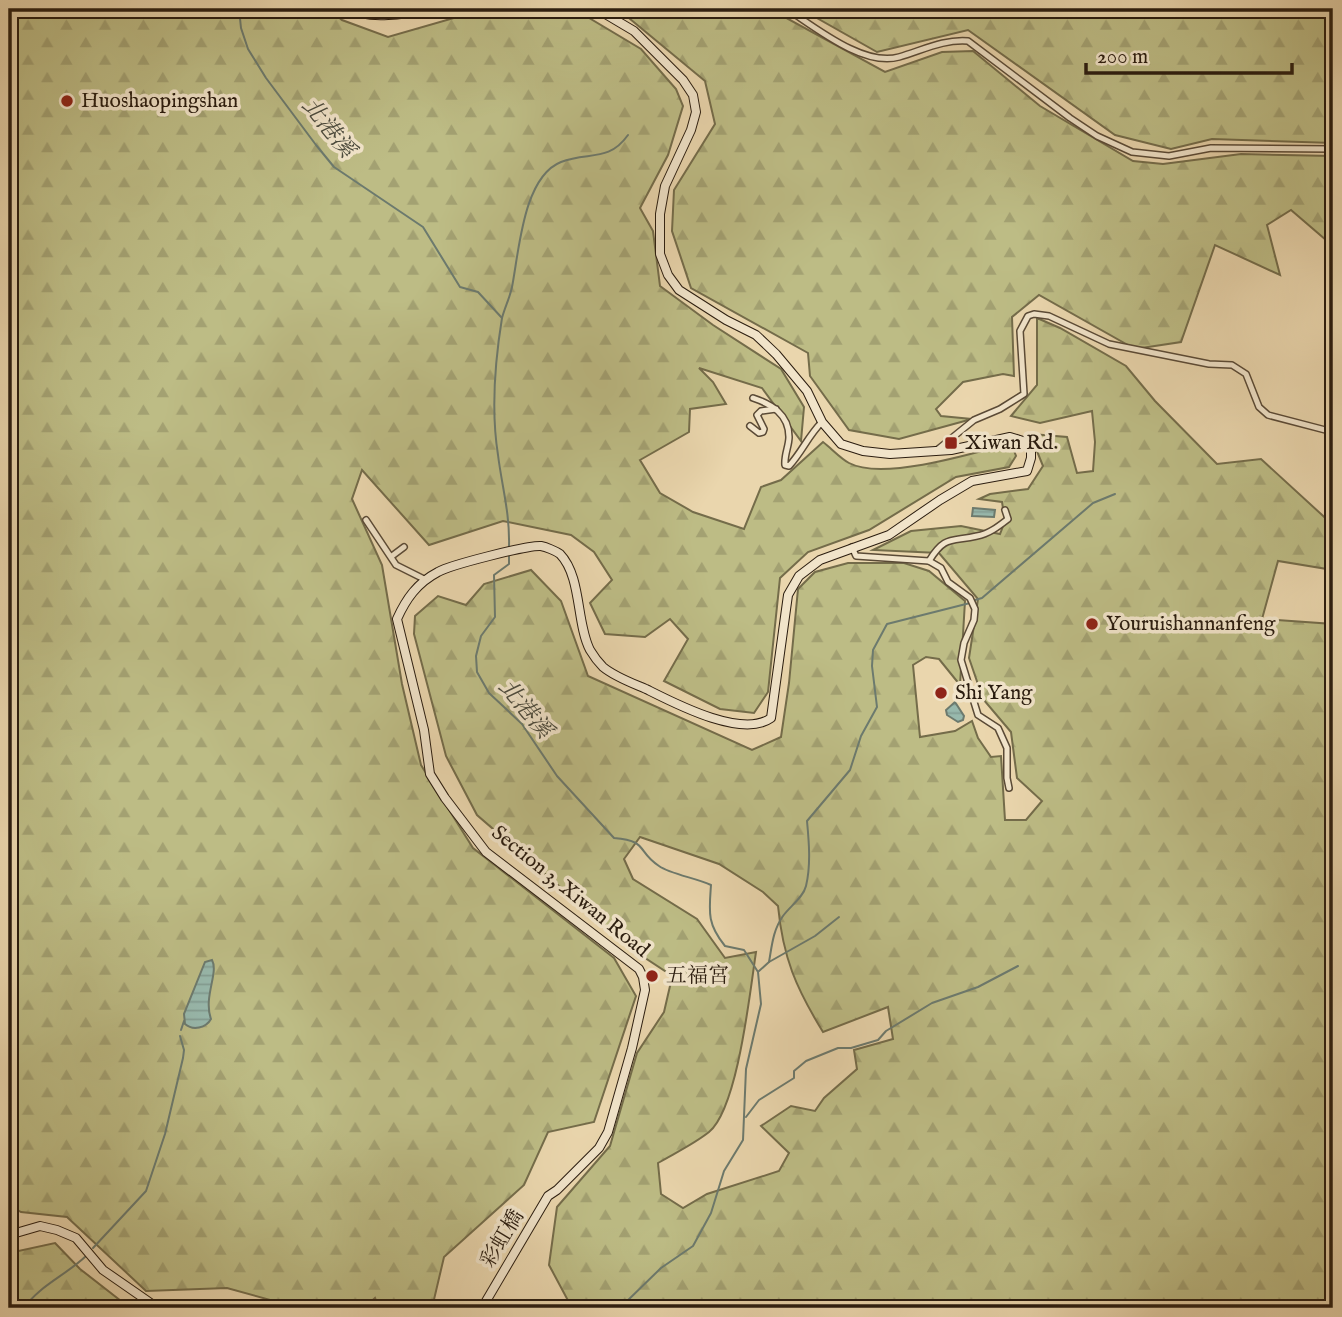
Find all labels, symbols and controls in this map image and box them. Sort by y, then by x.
scale bar [1086,32,1293,76]
text: 200 m [1097,44,1148,71]
place label: Huoshaopingshan [81,88,238,115]
water label: 北港溪 [295,92,363,166]
marker: Huoshaopingshan [59,93,75,109]
place label: Xiwan Rd. [965,430,1058,457]
marker: Xiwan Rd. [943,435,959,451]
place label: Youruishannanfeng [1106,611,1276,638]
marker: Youruishannanfeng [1084,616,1100,632]
water label: 北港溪 [492,673,560,747]
place label: Shi Yang [955,680,1033,707]
marker: Shi Yang [933,685,949,701]
street label: Section 3, Xiwan Road [485,820,655,965]
place label: 五福宮 [666,963,729,990]
marker: 五福宮 [644,968,660,984]
street label: 彩虹橋 [475,1205,531,1273]

